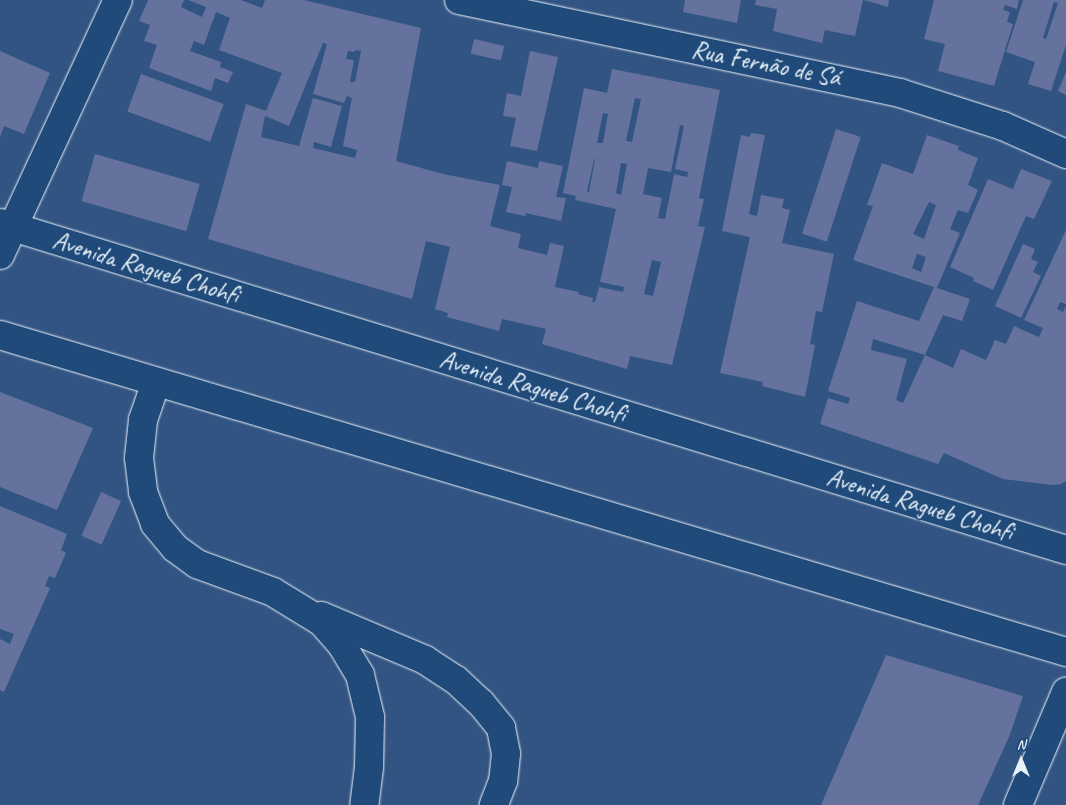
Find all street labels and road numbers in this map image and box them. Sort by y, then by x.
street label: Rua Fernão de Sá [689,35,843,93]
street label: Avenida Ragueb Chohfi [49,225,243,311]
street label: Avenida Ragueb Chohfi [436,344,630,430]
street label: Avenida Ragueb Chohfi [823,462,1017,548]

